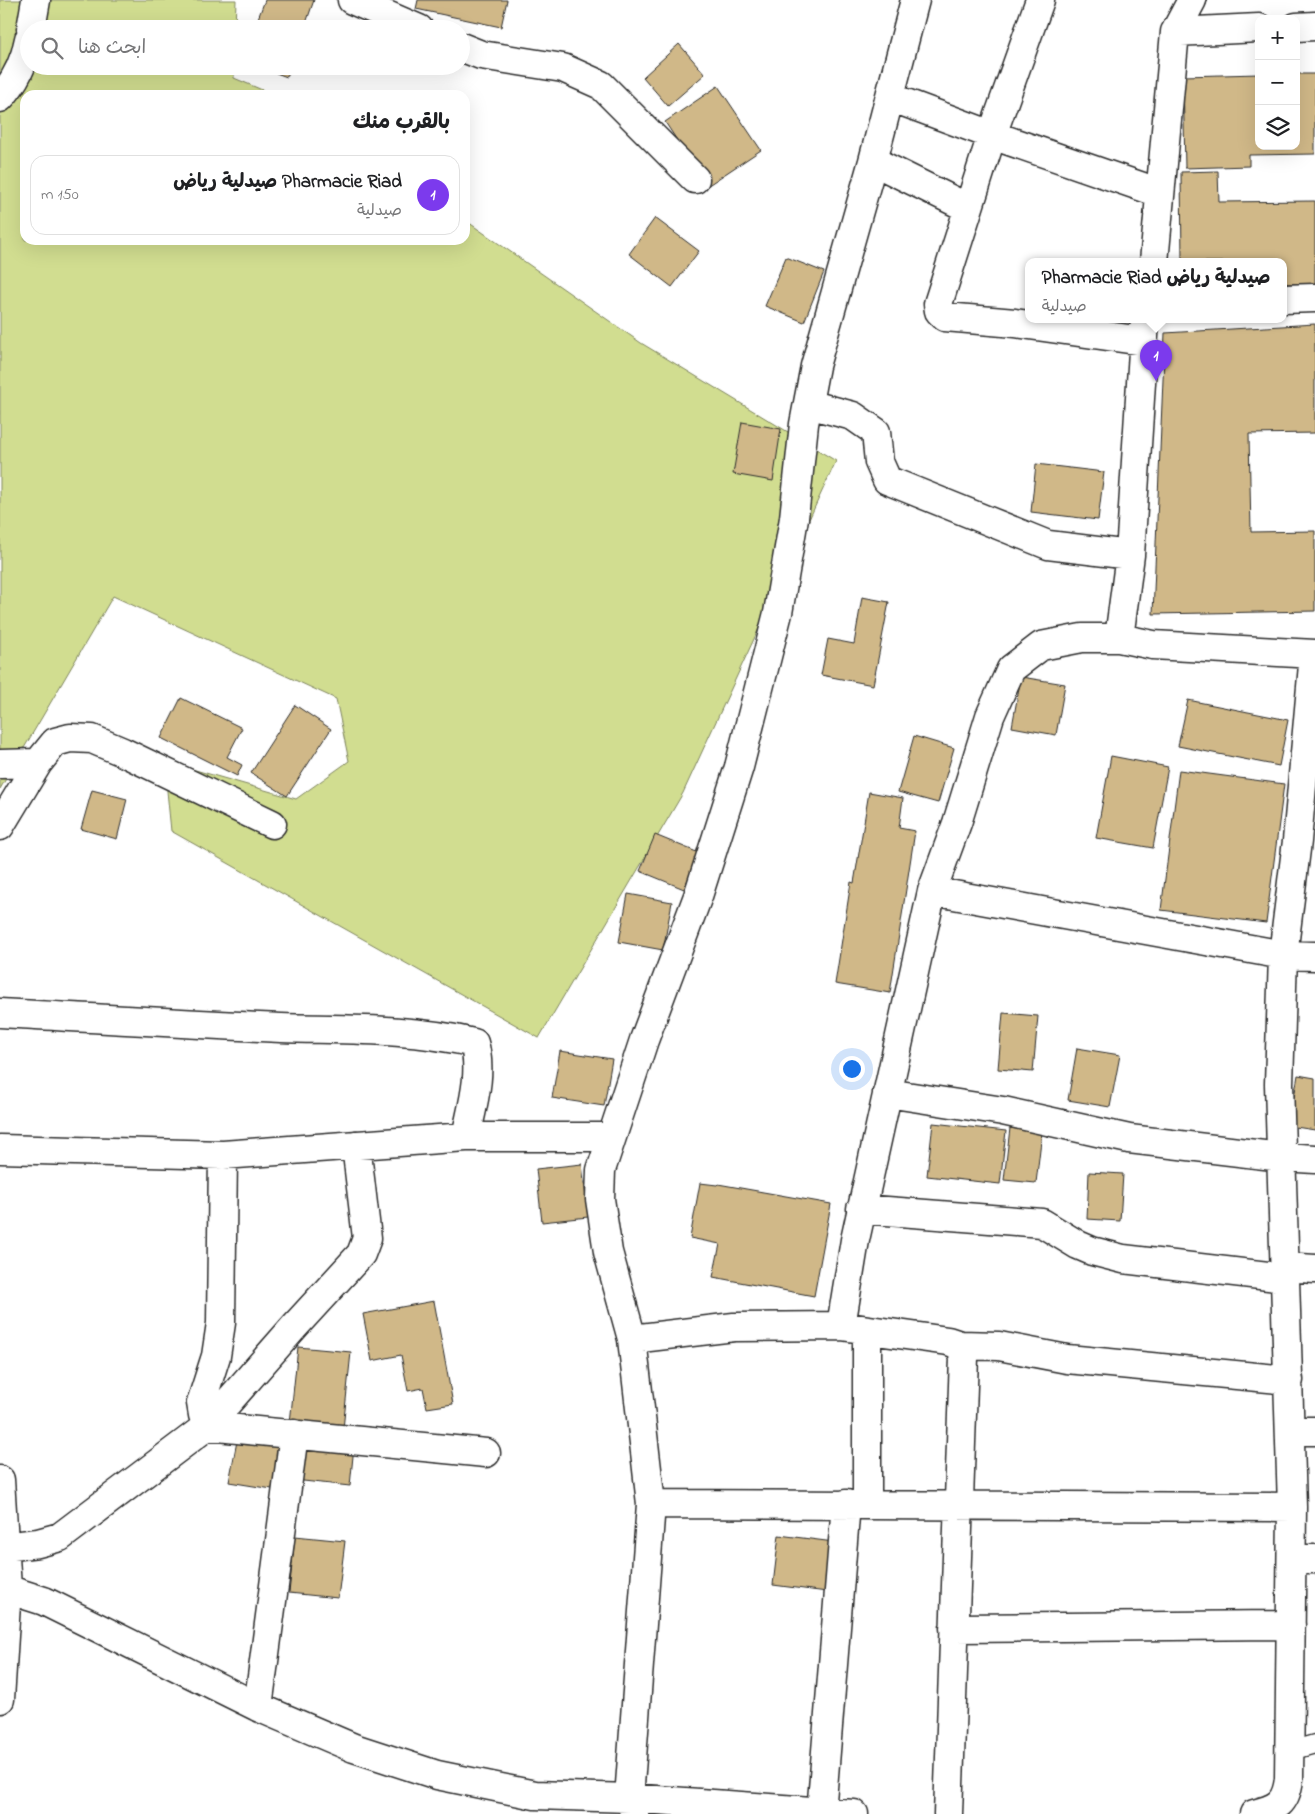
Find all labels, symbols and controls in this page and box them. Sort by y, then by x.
map controls [1255,15,1300,150]
button: + [1255,15,1300,60]
search box [20,20,470,75]
icon: search [38,34,66,62]
text: ابحث هنا [78,35,146,62]
button: − [1255,60,1300,105]
button: layers [1255,105,1300,150]
text: بالقرب منك [353,108,450,138]
text: Pharmacie Riad صيدلية رياض [173,169,402,196]
text: 150 m [41,183,79,207]
text: 1 [430,183,436,207]
text: صيدلية [357,199,402,223]
popup [1025,258,1287,323]
text: Pharmacie Riad صيدلية رياض [1042,265,1270,292]
text: صيدلية [1042,295,1087,319]
pin: 1 [1140,340,1172,381]
your location [839,1056,865,1082]

